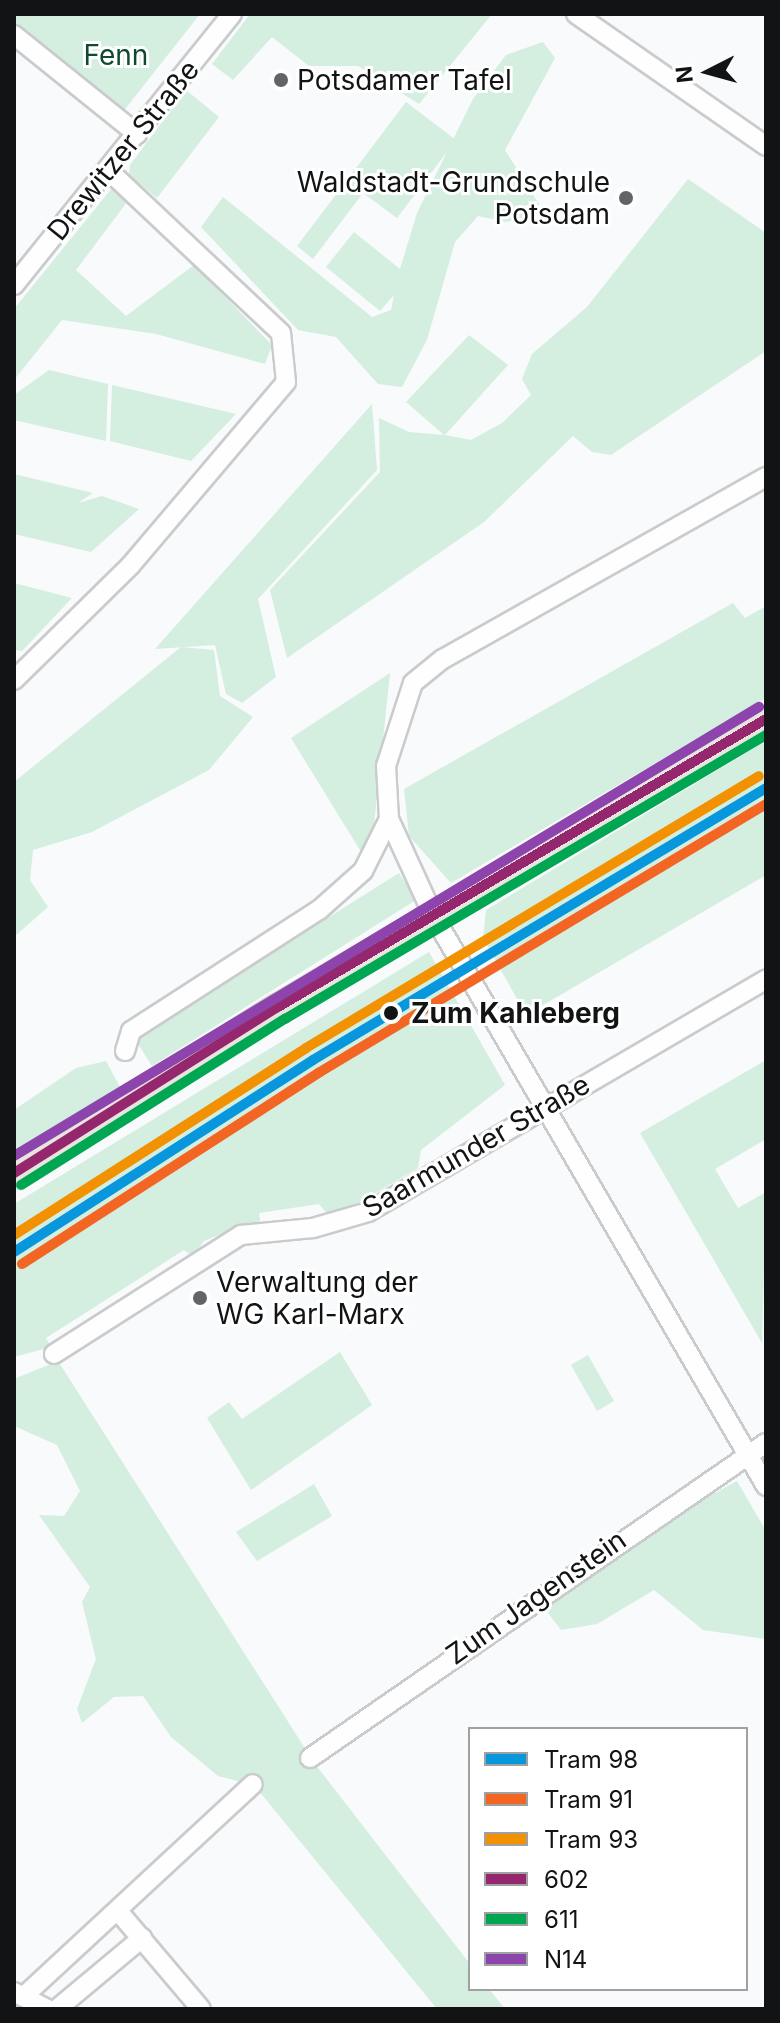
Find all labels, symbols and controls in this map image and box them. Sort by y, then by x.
north arrow [668,32,748,112]
park label: Fenn [84,38,148,72]
street label: Drewitzer Straße [40,53,206,247]
place label: Potsdamer Tafel [297,63,512,97]
text: N [670,65,698,84]
marker: Potsdamer Tafel [272,71,290,89]
place label: Waldstadt-Grundschule Potsdam [297,165,610,231]
marker: Waldstadt-Grundschule Potsdam [617,189,635,207]
place label: Zum Kahleberg [411,996,620,1030]
marker: Zum Kahleberg [378,1000,404,1026]
street label: Saarmunder Straße [356,1067,596,1225]
place label: Verwaltung der WG Karl-Marx [216,1265,418,1331]
marker: Verwaltung der WG Karl-Marx [191,1289,209,1307]
street label: Zum Jagenstein [440,1523,632,1671]
legend [468,1727,748,1991]
text: Tram 98 [544,1745,638,1774]
text: Tram 91 [544,1785,633,1814]
text: Tram 93 [544,1825,638,1854]
text: 602 [544,1865,589,1894]
text: 611 [544,1905,578,1934]
text: N14 [544,1945,587,1974]

